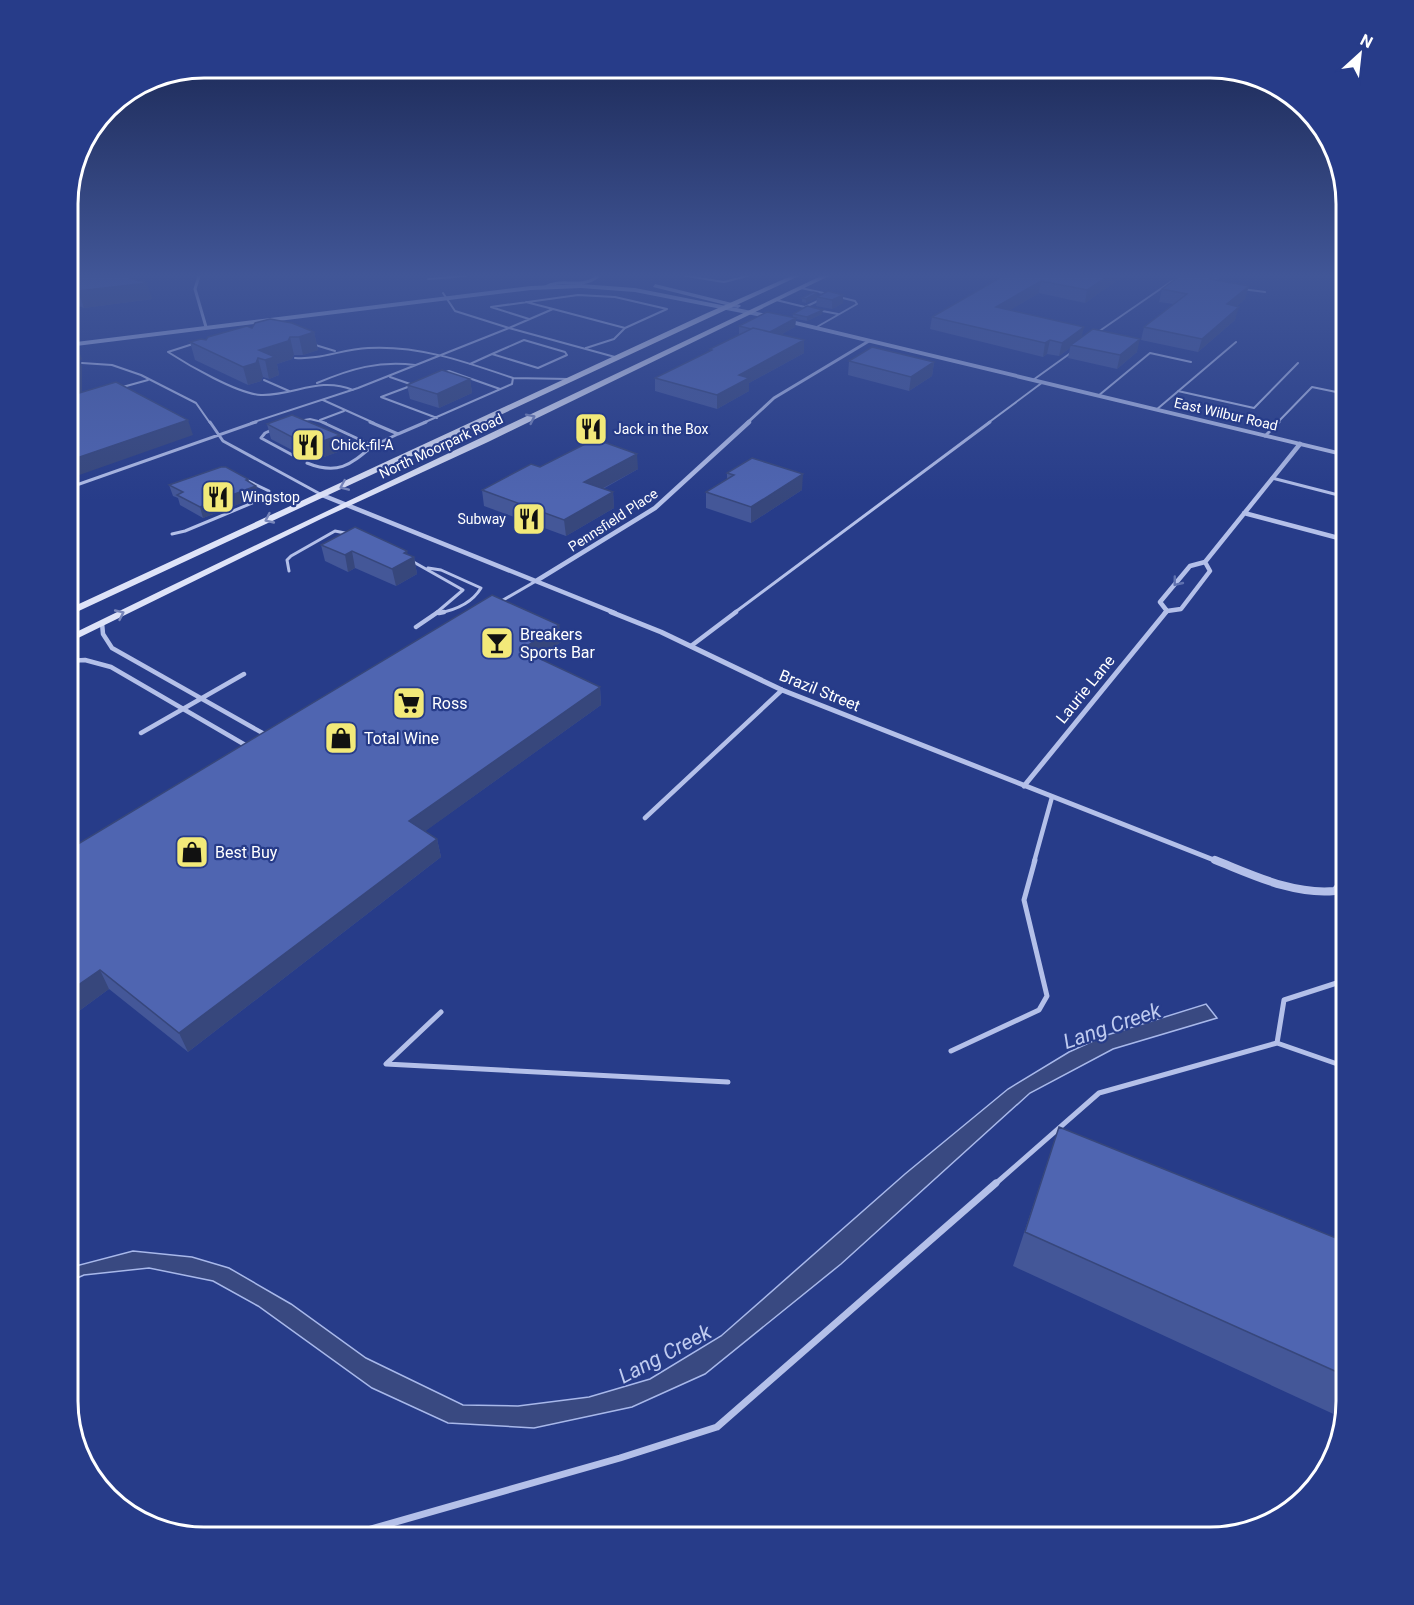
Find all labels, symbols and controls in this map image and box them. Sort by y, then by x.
north arrow [1330,24,1390,84]
text: N [1357,30,1376,52]
street label: East Wilbur Road [1173,394,1279,434]
street label: North Moorpark Road [377,410,505,482]
restaurant icon: Jack in the Box [573,411,609,447]
one-way arrow [525,413,536,425]
place label: Jack in the Box [614,421,709,437]
restaurant icon: Chick-fil-A [290,427,326,463]
place label: Chick-fil-A [331,437,394,453]
one-way arrow [339,478,350,490]
restaurant icon: Wingstop [200,479,236,515]
street label: Pennsfield Place [565,485,661,555]
place label: Wingstop [241,489,300,505]
restaurant icon: Subway [511,501,547,537]
place label: Subway [457,511,506,527]
one-way arrow [265,512,276,524]
one-way arrow [1173,575,1184,586]
one-way arrow [114,610,125,622]
bar icon: Breakers Sports Bar [479,625,515,661]
place label: Breakers Sports Bar [520,625,596,662]
street label: Laurie Lane [1052,651,1119,727]
street label: Brazil Street [777,666,863,715]
supermarket icon: Ross [391,685,427,721]
place label: Ross [432,694,468,713]
shop icon: Total Wine [323,720,359,756]
place label: Total Wine [364,729,439,748]
shop icon: Best Buy [174,834,210,870]
place label: Best Buy [215,843,278,862]
water label: Lang Creek [1060,998,1165,1054]
water label: Lang Creek [614,1319,716,1388]

